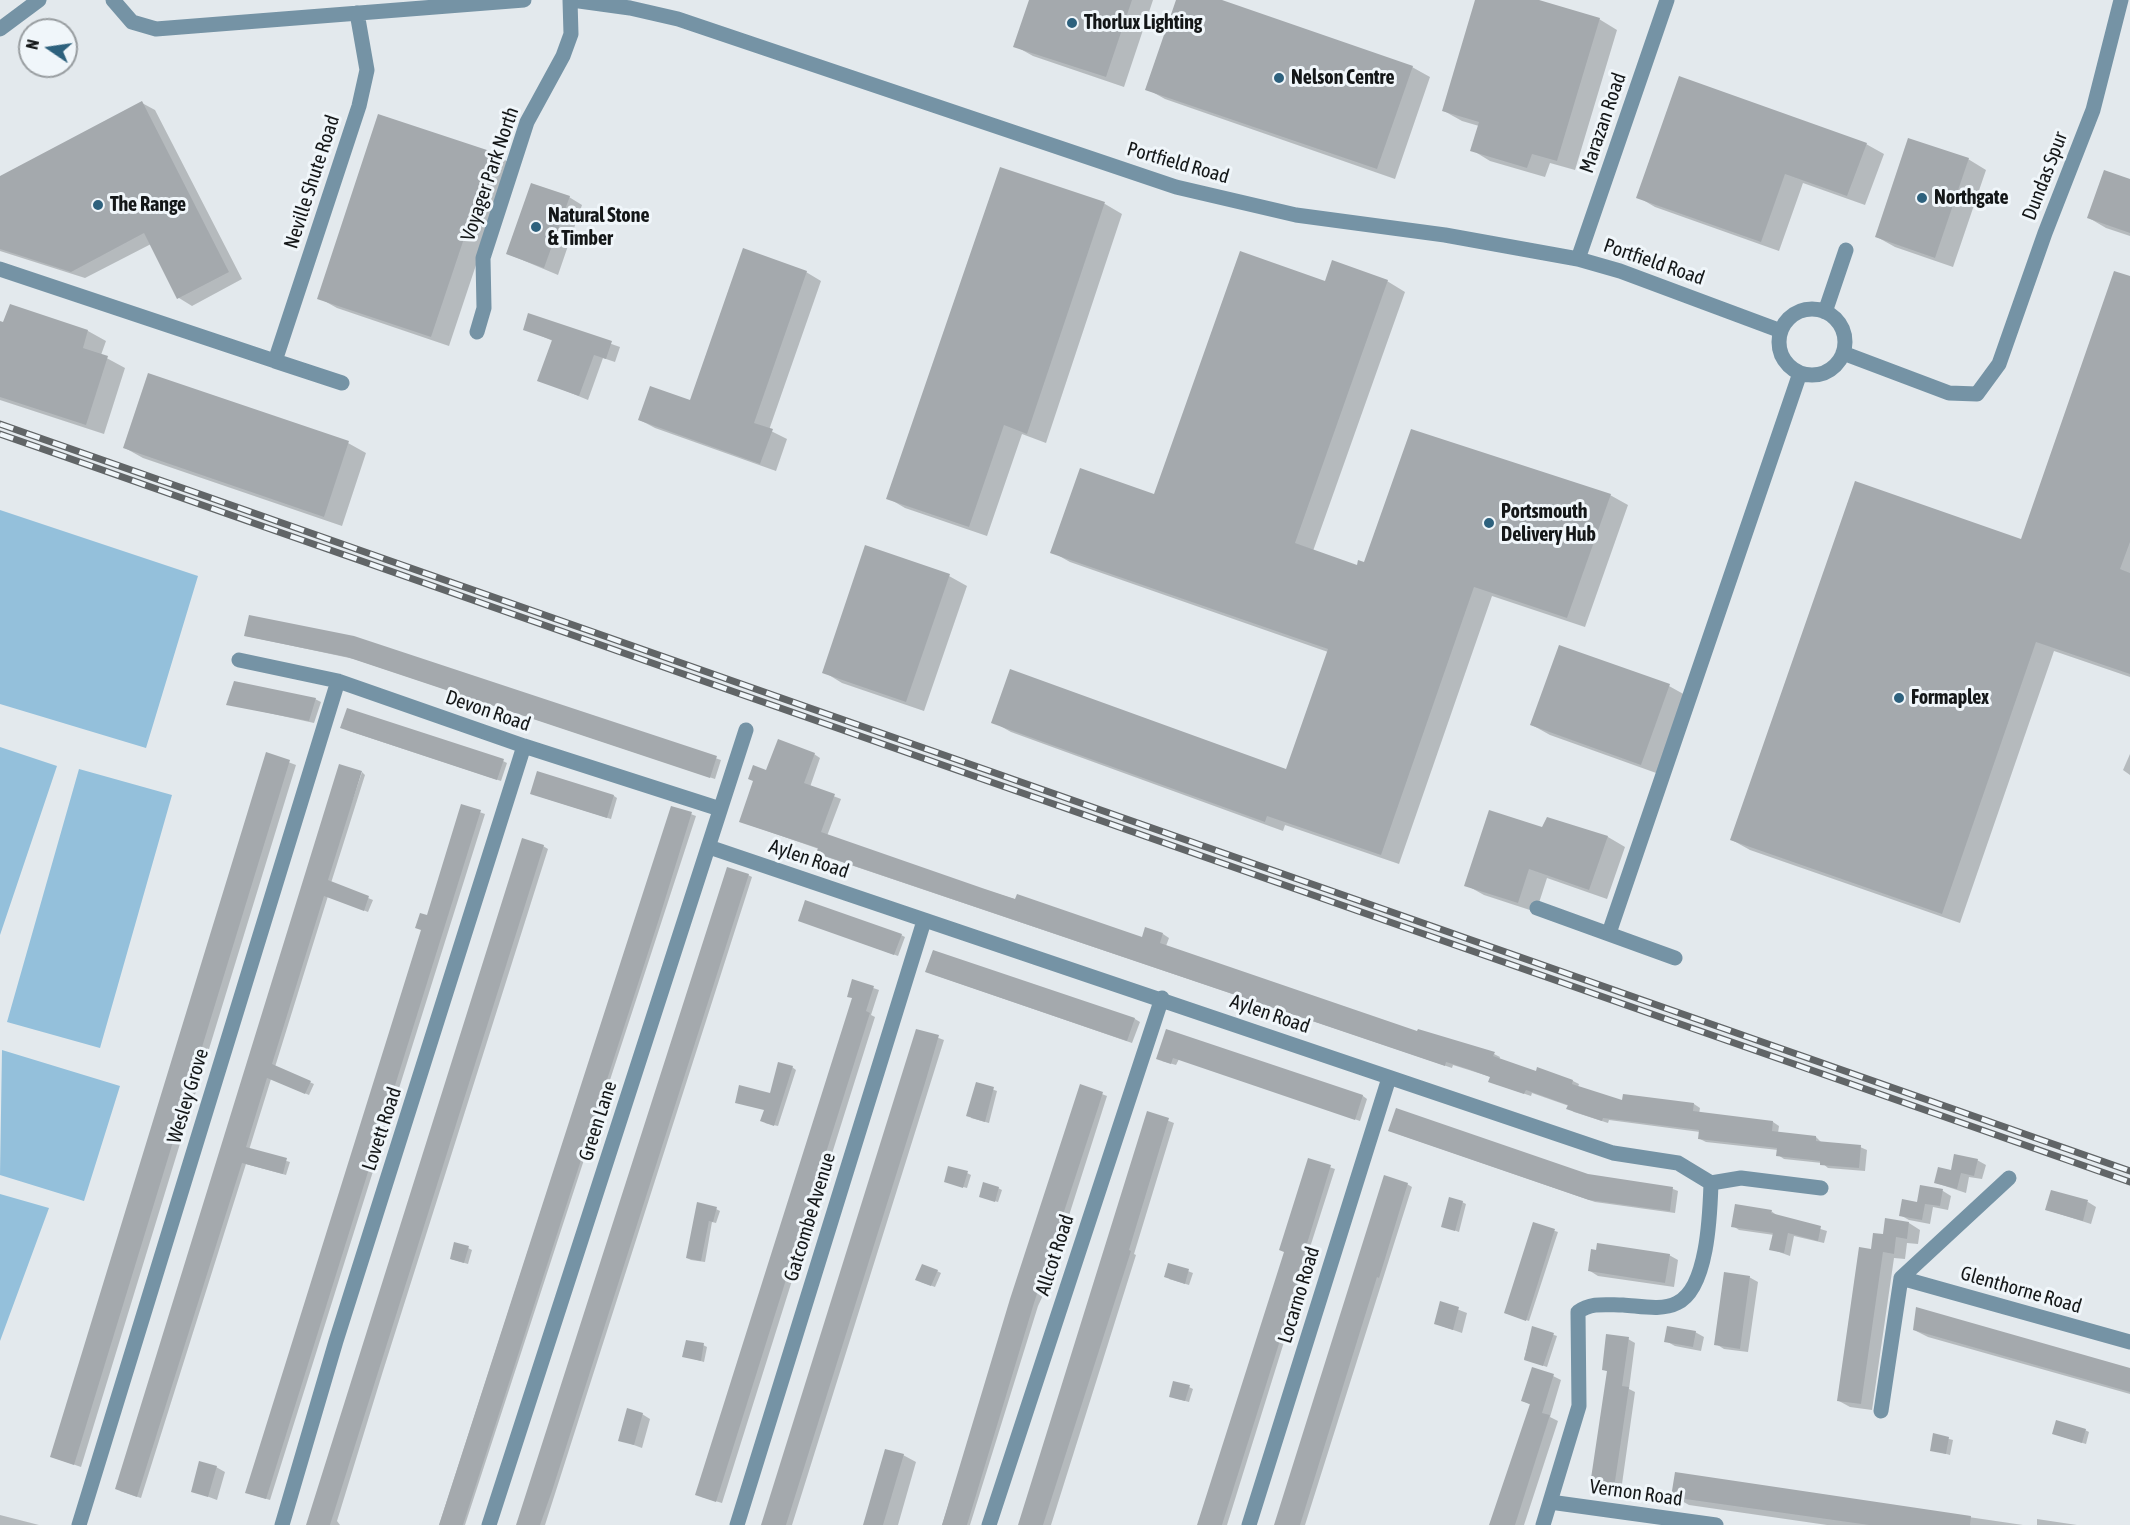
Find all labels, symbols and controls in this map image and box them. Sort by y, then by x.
place label: Thorlux Lighting [1084,11,1202,35]
marker: Thorlux Lighting [1065,16,1079,30]
north arrow [18,18,78,78]
text: N [23,38,42,51]
place label: Nelson Centre [1291,66,1395,90]
street label: Marazan Road [1575,70,1631,176]
marker: Nelson Centre [1272,71,1286,85]
street label: Voyager Park North [456,104,524,244]
street label: Neville Shute Road [279,112,345,252]
street label: Dundas Spur [2017,128,2073,224]
street label: Portfield Road [1124,137,1232,189]
place label: Northgate [1934,186,2008,210]
marker: Northgate [1915,191,1929,205]
place label: The Range [110,193,186,217]
marker: The Range [91,198,105,212]
place label: Natural Stone & Timber [548,204,649,251]
marker: Natural Stone & Timber [529,220,543,234]
street label: Portfield Road [1600,234,1708,290]
place label: Portsmouth Delivery Hub [1501,500,1596,547]
marker: Portsmouth Delivery Hub [1482,516,1496,530]
street label: Devon Road [442,685,534,737]
place label: Formaplex [1911,686,1989,710]
marker: Formaplex [1892,691,1906,705]
street label: Aylen Road [766,834,852,884]
street label: Aylen Road [1227,989,1313,1039]
street label: Wesley Grove [162,1046,214,1146]
street label: Green Lane [574,1078,622,1164]
street label: Lovett Road [357,1084,407,1174]
street label: Gatcombe Avenue [779,1150,841,1284]
street label: Allcot Road [1031,1211,1079,1299]
street label: Locarno Road [1273,1244,1325,1346]
street label: Glenthorne Road [1958,1261,2084,1319]
street label: Vernon Road [1588,1475,1684,1511]

